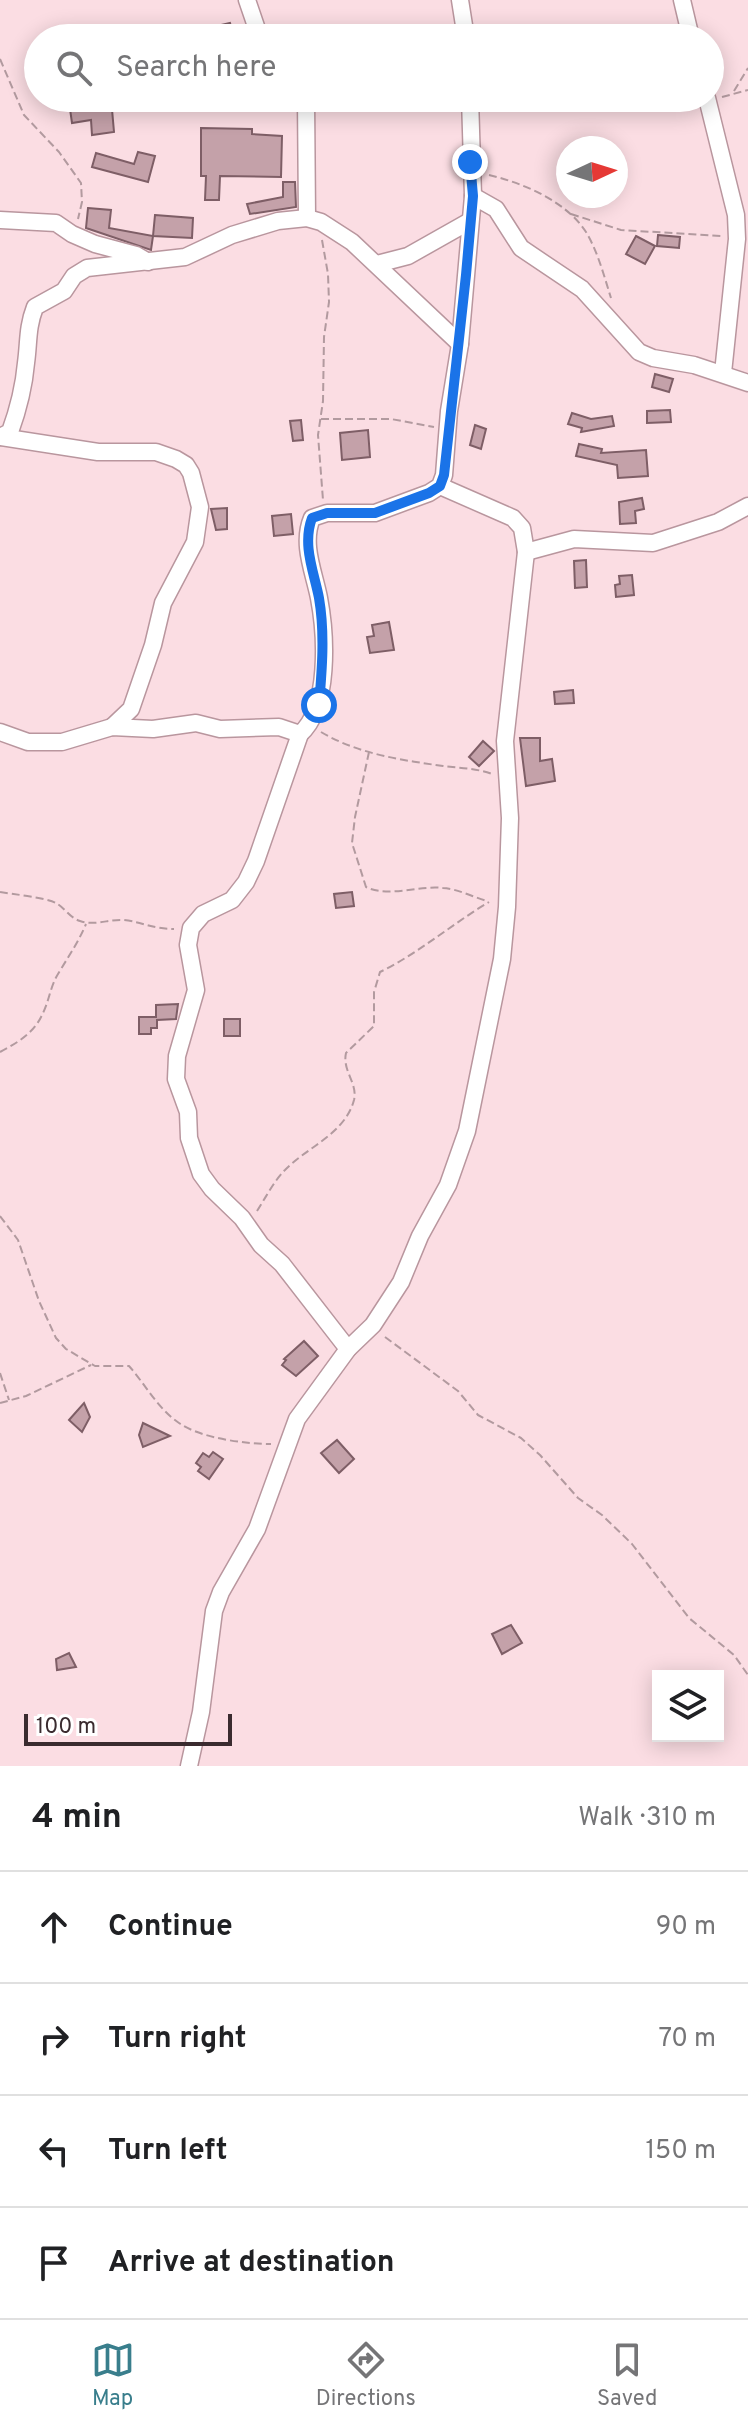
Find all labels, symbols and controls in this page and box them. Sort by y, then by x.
search box [24,24,724,112]
icon: search [52,46,96,90]
text: Search here [116,50,276,87]
north arrow [556,136,628,208]
route end [452,144,488,180]
route start [301,687,337,723]
map controls [652,1670,724,1742]
button: layers [652,1670,724,1742]
scale bar [24,1710,232,1746]
text: 100 m [36,1714,96,1741]
text: 4 min [32,1797,122,1840]
text: Walk · 310 m [578,1802,716,1835]
icon: ahead [32,1905,76,1949]
text: Continue [108,1909,233,1946]
text: 90 m [656,1911,716,1944]
icon: right [32,2017,76,2061]
text: Turn right [108,2021,246,2058]
text: 70 m [658,2023,716,2056]
icon: left [32,2129,76,2173]
text: Turn left [108,2133,228,2170]
text: 150 m [645,2135,716,2168]
icon: arrive [32,2241,76,2285]
text: Arrive at destination [108,2245,394,2282]
tab: Map [91,2338,135,2413]
tab: Directions [316,2338,416,2413]
tab: Saved [597,2338,657,2413]

